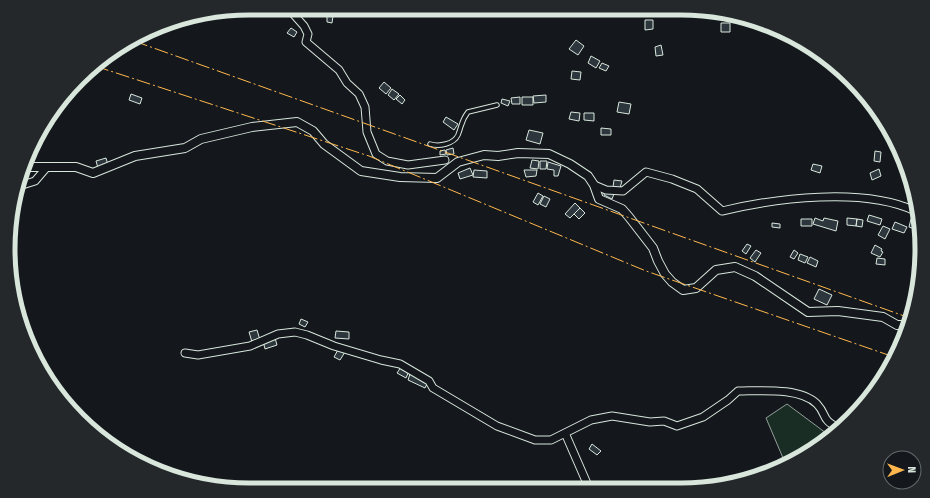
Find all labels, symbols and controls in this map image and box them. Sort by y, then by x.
north arrow [882,450,922,490]
text: N [905,466,918,473]

